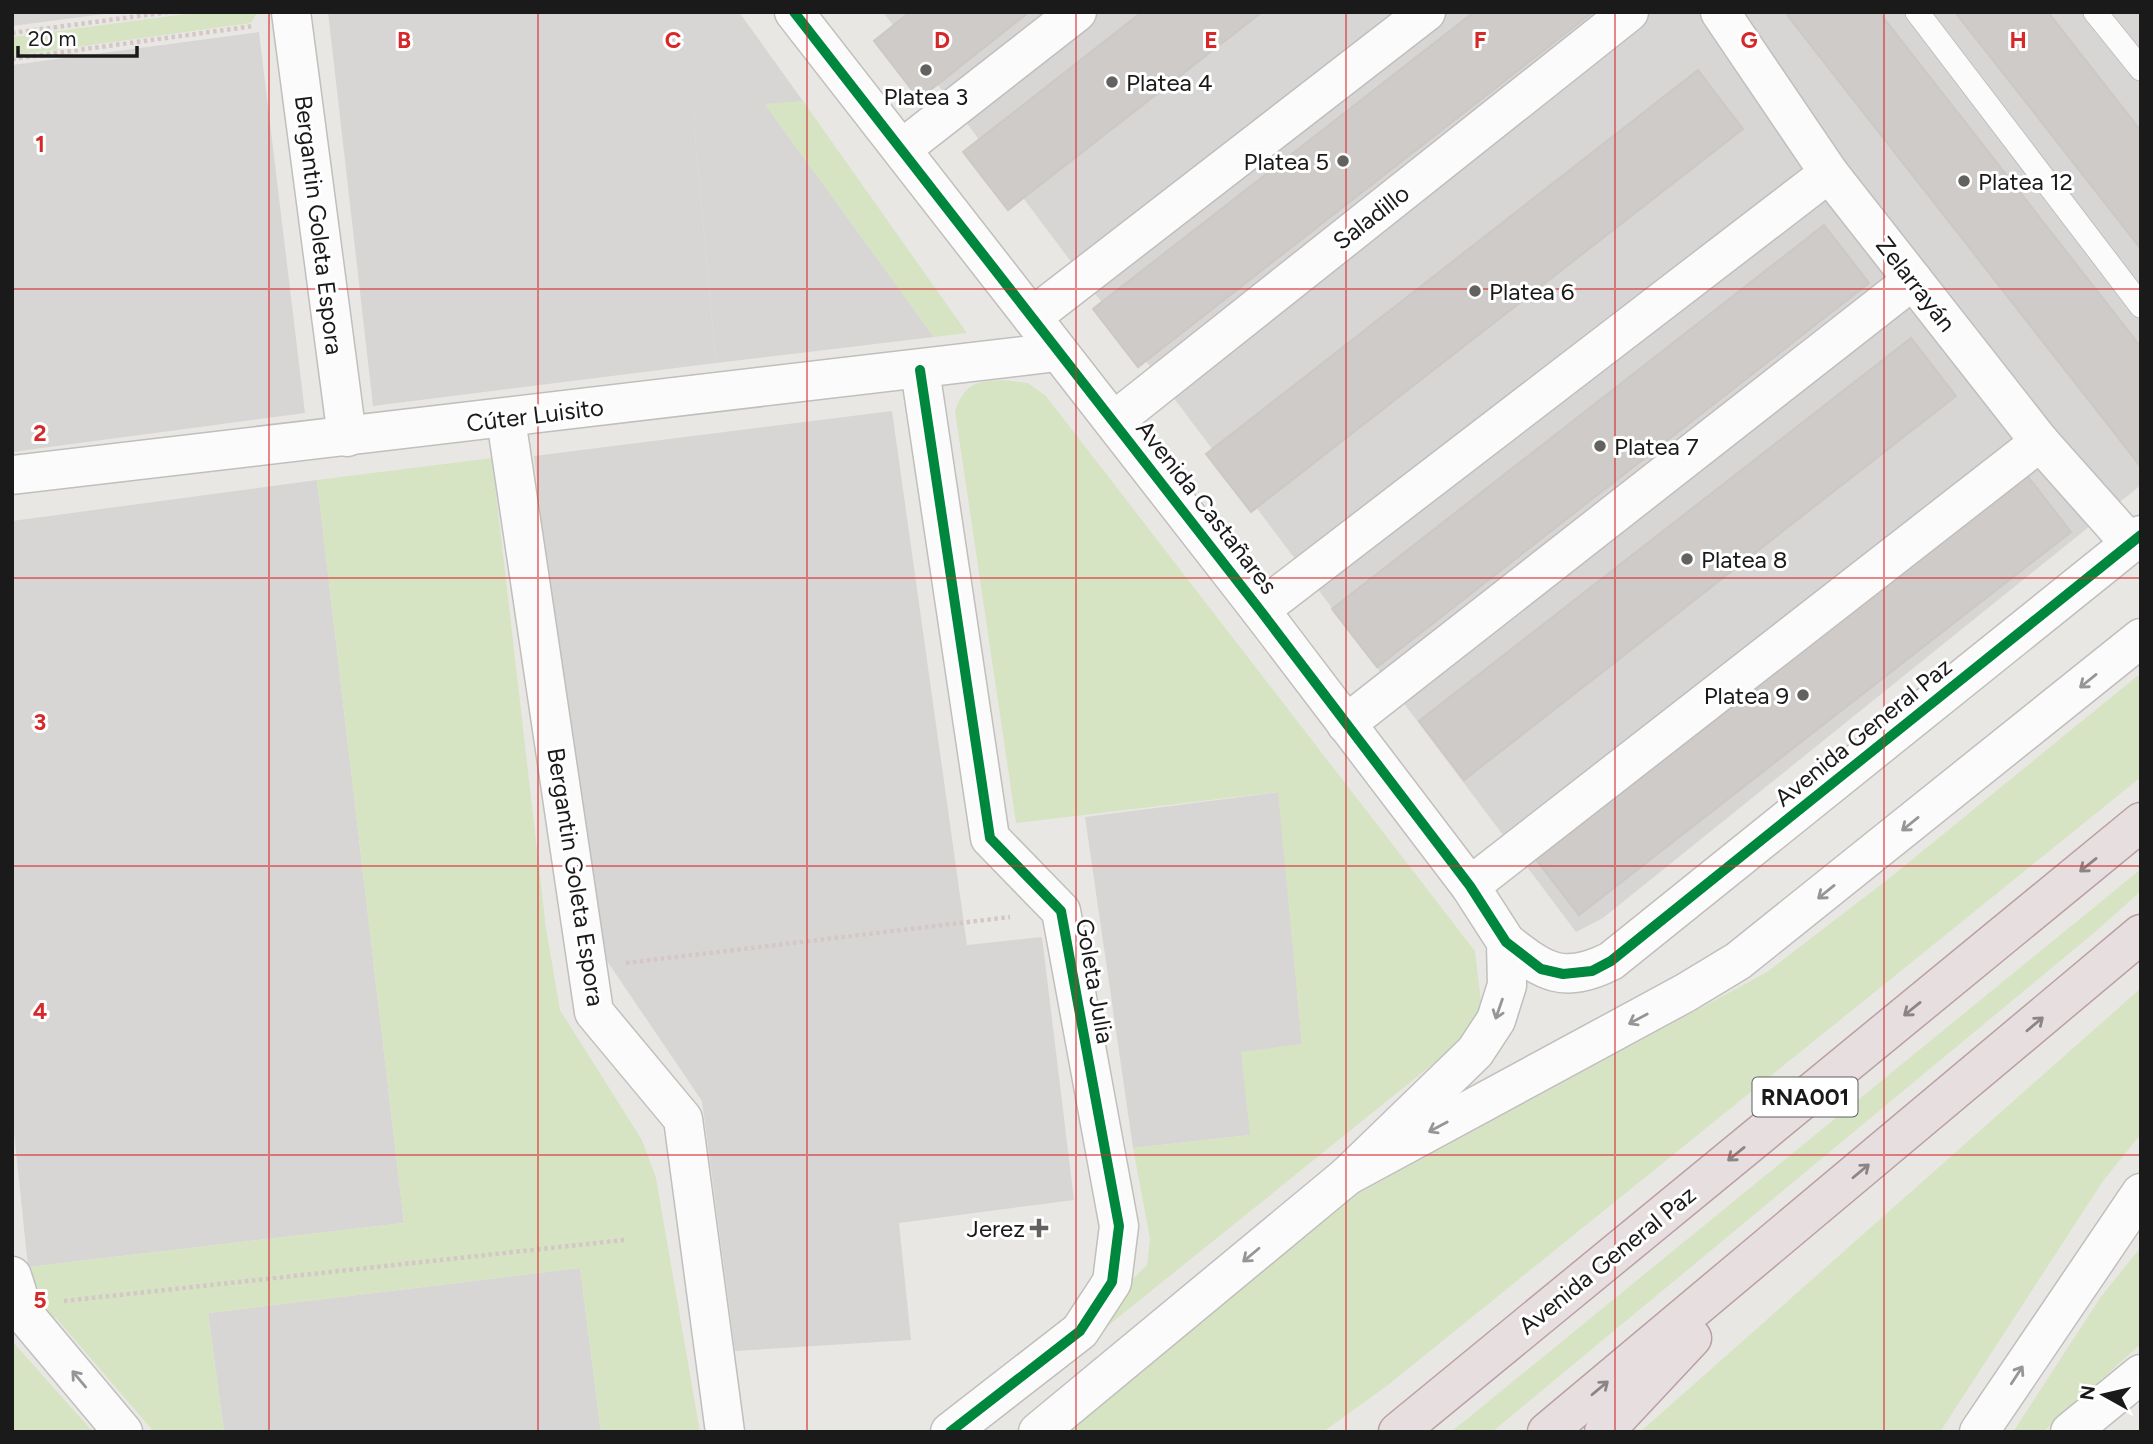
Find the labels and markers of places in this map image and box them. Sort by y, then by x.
marker: Platea 3 [918,62,934,78]
place label: Platea 4 [1126,68,1213,97]
marker: Platea 4 [1104,74,1120,90]
place label: Platea 3 [884,82,968,111]
place label: Platea 5 [1244,147,1329,176]
marker: Platea 5 [1335,153,1351,169]
place label: Platea 12 [1978,167,2073,196]
marker: Platea 12 [1956,173,1972,189]
place label: Platea 6 [1489,277,1574,306]
marker: Platea 6 [1467,283,1483,299]
place label: Platea 7 [1614,432,1699,461]
marker: Platea 7 [1592,438,1608,454]
place label: Platea 8 [1701,545,1787,574]
marker: Platea 8 [1679,551,1695,567]
place label: Platea 9 [1704,681,1789,710]
marker: Platea 9 [1795,687,1811,703]
place label: Jerez [967,1214,1025,1243]
marker: Jerez [1031,1220,1047,1236]

